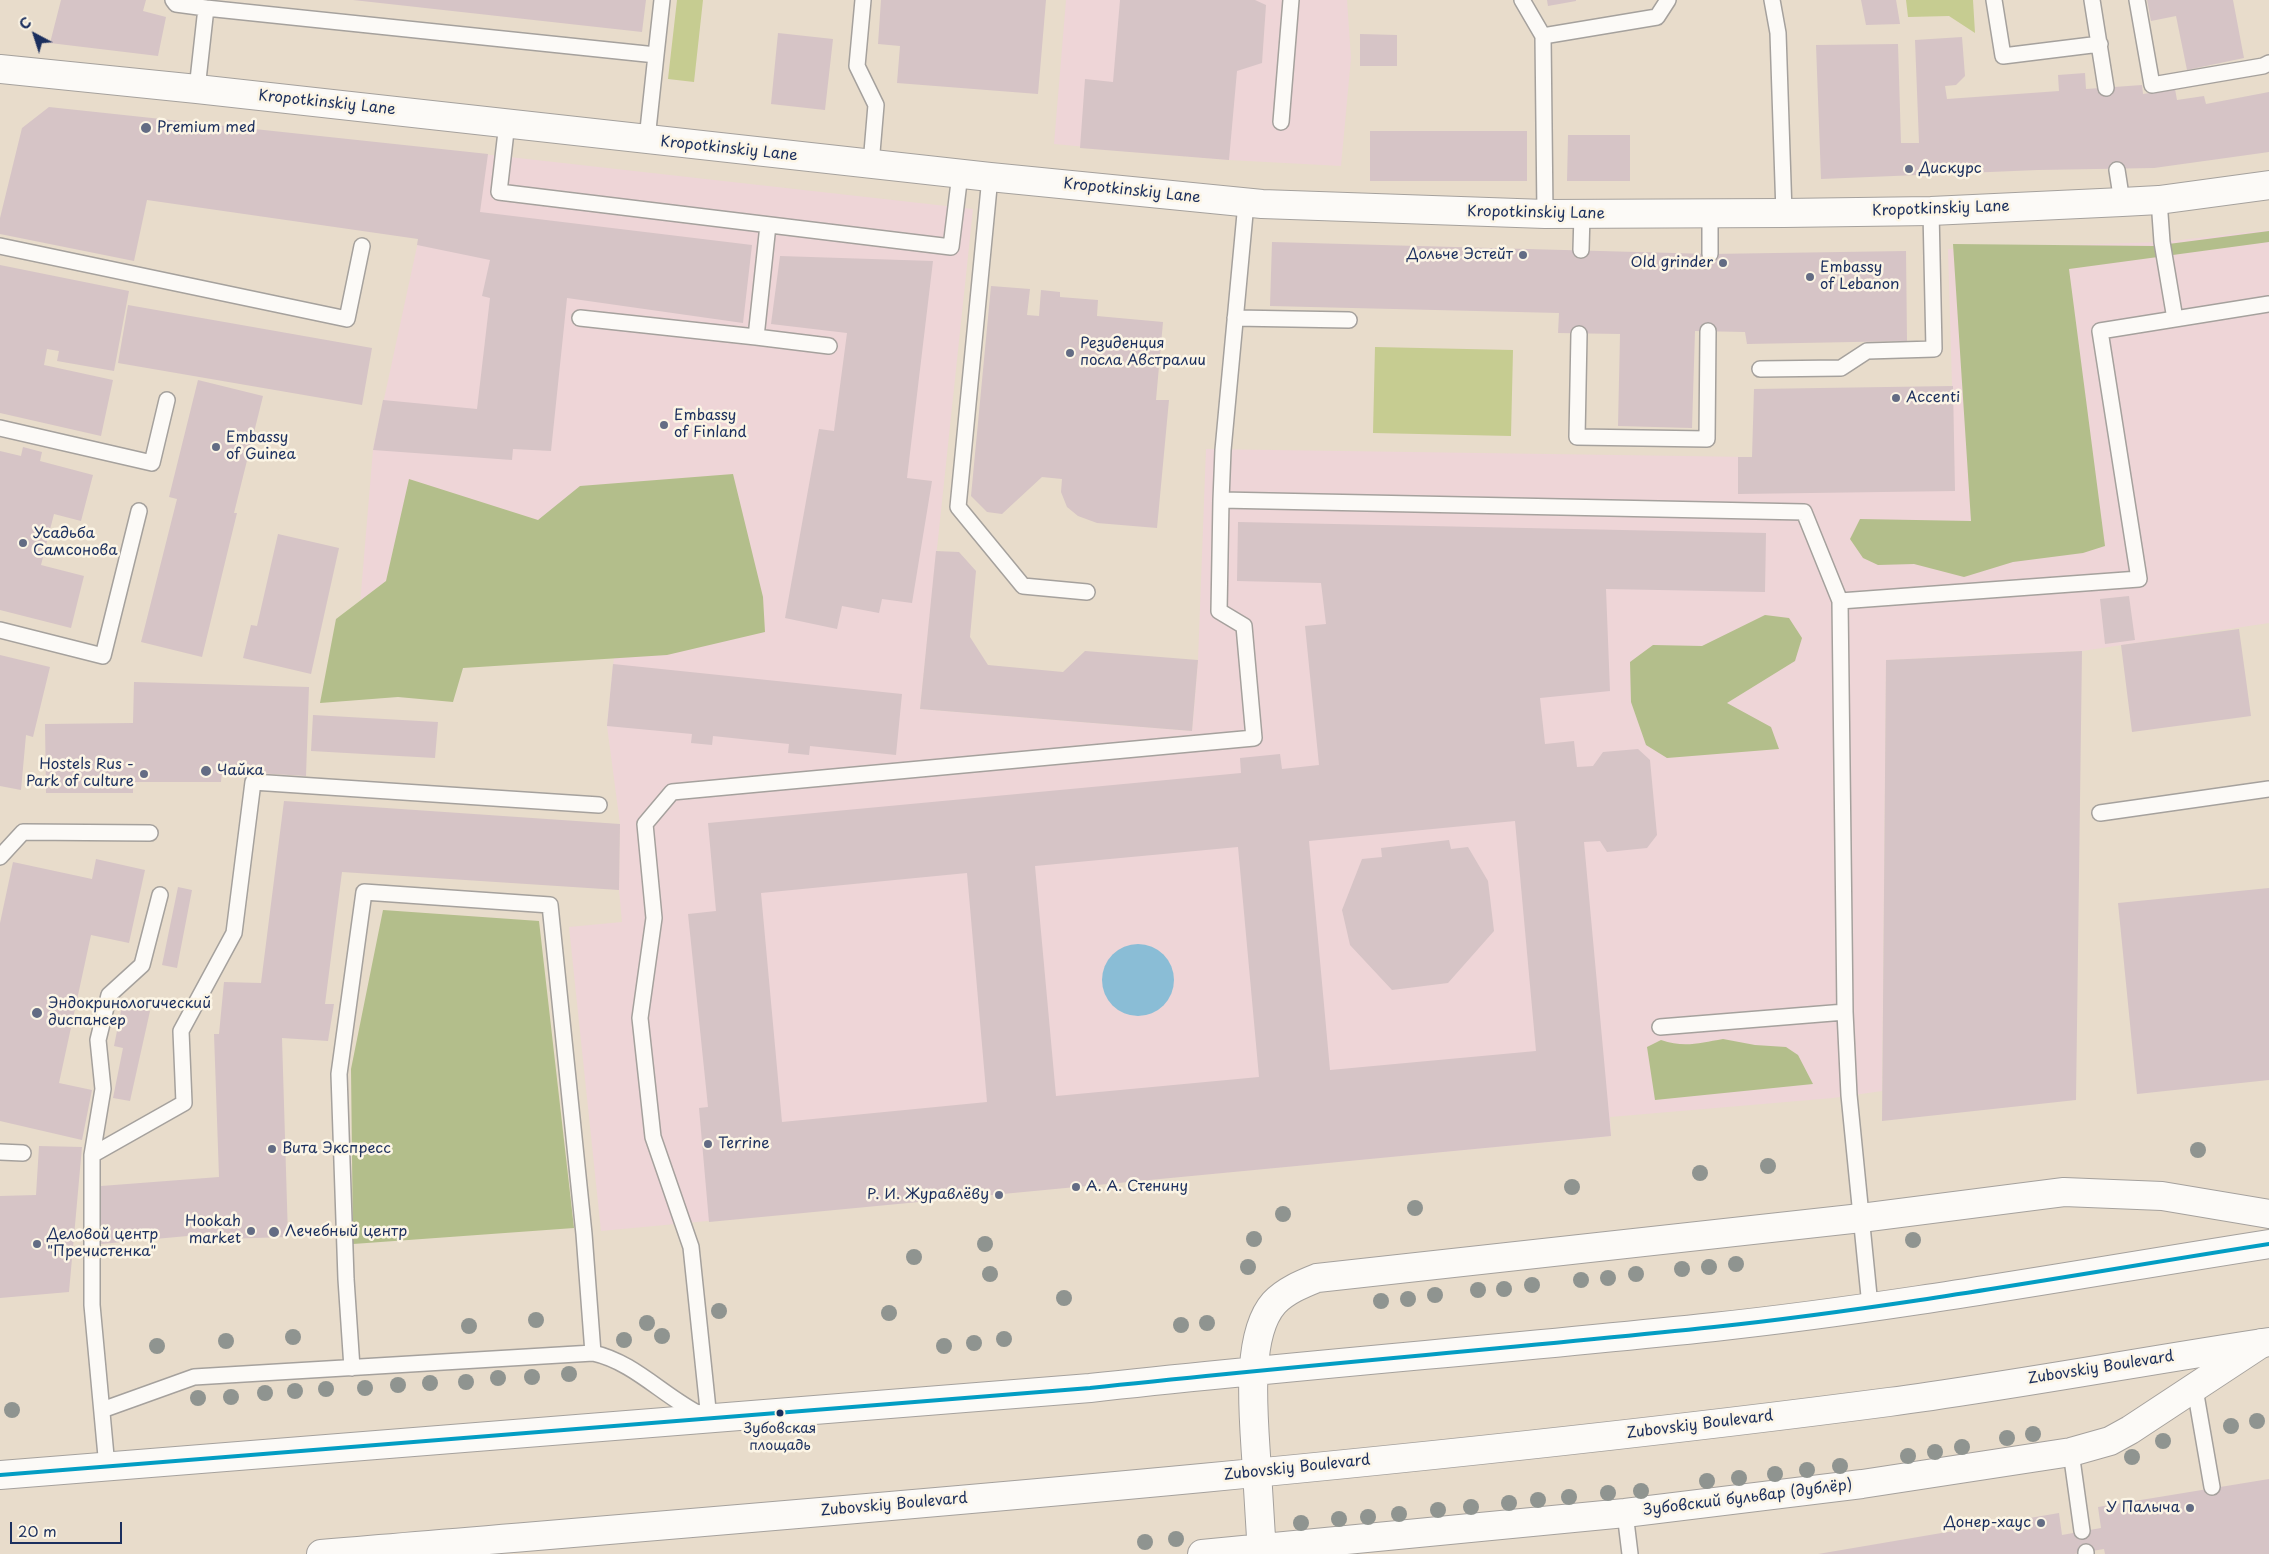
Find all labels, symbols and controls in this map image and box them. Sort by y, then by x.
north arrow [10,10,60,60]
text: С [14,12,36,35]
street label: Kropotkinskiy Lane [258,87,396,119]
place label: Premium med [157,119,256,137]
marker: Premium med [139,121,153,135]
street label: Kropotkinskiy Lane [660,133,798,165]
place label: Дискурс [1919,160,1982,178]
marker: Дискурс [1903,163,1915,175]
street label: Kropotkinskiy Lane [1063,175,1201,207]
street label: Kropotkinskiy Lane [1872,198,2010,220]
street label: Kropotkinskiy Lane [1467,203,1605,223]
place label: Дольче Эстейт [1407,246,1513,264]
marker: Дольче Эстейт [1517,249,1529,261]
place label: Old grinder [1631,254,1713,272]
marker: Old grinder [1717,257,1729,269]
place label: Embassy of Lebanon [1820,259,1899,294]
marker: Embassy of Lebanon [1804,271,1816,283]
place label: Резиденция посла Австралии [1080,335,1206,370]
marker: Резиденция посла Австралии [1064,347,1076,359]
place label: Accenti [1906,389,1960,407]
marker: Accenti [1890,392,1902,404]
place label: Embassy of Finland [674,407,747,442]
marker: Embassy of Finland [658,419,670,431]
place label: Embassy of Guinea [226,429,296,464]
marker: Embassy of Guinea [210,441,222,453]
place label: Усадьба Самсонова [33,525,118,560]
marker: Усадьба Самсонова [17,537,29,549]
place label: Hostels Rus - Park of culture [26,756,134,791]
place label: Чайка [217,762,264,780]
marker: Чайка [199,764,213,778]
marker: Hostels Rus - Park of culture [138,768,150,780]
place label: Эндокринологический диспансер [48,995,211,1030]
marker: Эндокринологический диспансер [30,1006,44,1020]
place label: Terrine [718,1135,770,1153]
marker: Terrine [702,1138,714,1150]
place label: Вита Экспресс [282,1140,391,1158]
marker: Вита Экспресс [266,1143,278,1155]
place label: А. А. Стенину [1086,1178,1188,1196]
marker: А. А. Стенину [1070,1181,1082,1193]
place label: Р. И. Журавлёву [867,1186,989,1204]
marker: Р. И. Журавлёву [993,1189,1005,1201]
place label: Hookah market [185,1213,241,1248]
place label: Лечебный центр [285,1223,407,1241]
marker: Hookah market [245,1225,257,1237]
marker: Лечебный центр [267,1225,281,1239]
place label: Деловой центр "Пречистенка" [47,1226,158,1261]
marker: Деловой центр "Пречистенка" [31,1238,43,1250]
street label: Zubovskiy Boulevard [2027,1348,2175,1388]
street label: Zubovskiy Boulevard [1626,1407,1774,1443]
marker: Зубовская площадь [775,1408,785,1418]
place label: Зубовская площадь [744,1421,816,1454]
street label: Zubovskiy Boulevard [1223,1451,1371,1485]
street label: Зубовский бульвар (дублёр) [1643,1476,1853,1520]
street label: Zubovskiy Boulevard [820,1490,968,1520]
place label: У Палыча [2106,1499,2180,1517]
marker: У Палыча [2184,1502,2196,1514]
scale bar [12,1512,125,1544]
place label: Донер-хаус [1944,1514,2031,1532]
marker: Донер-хаус [2035,1517,2047,1529]
text: 20 m [18,1519,57,1542]

